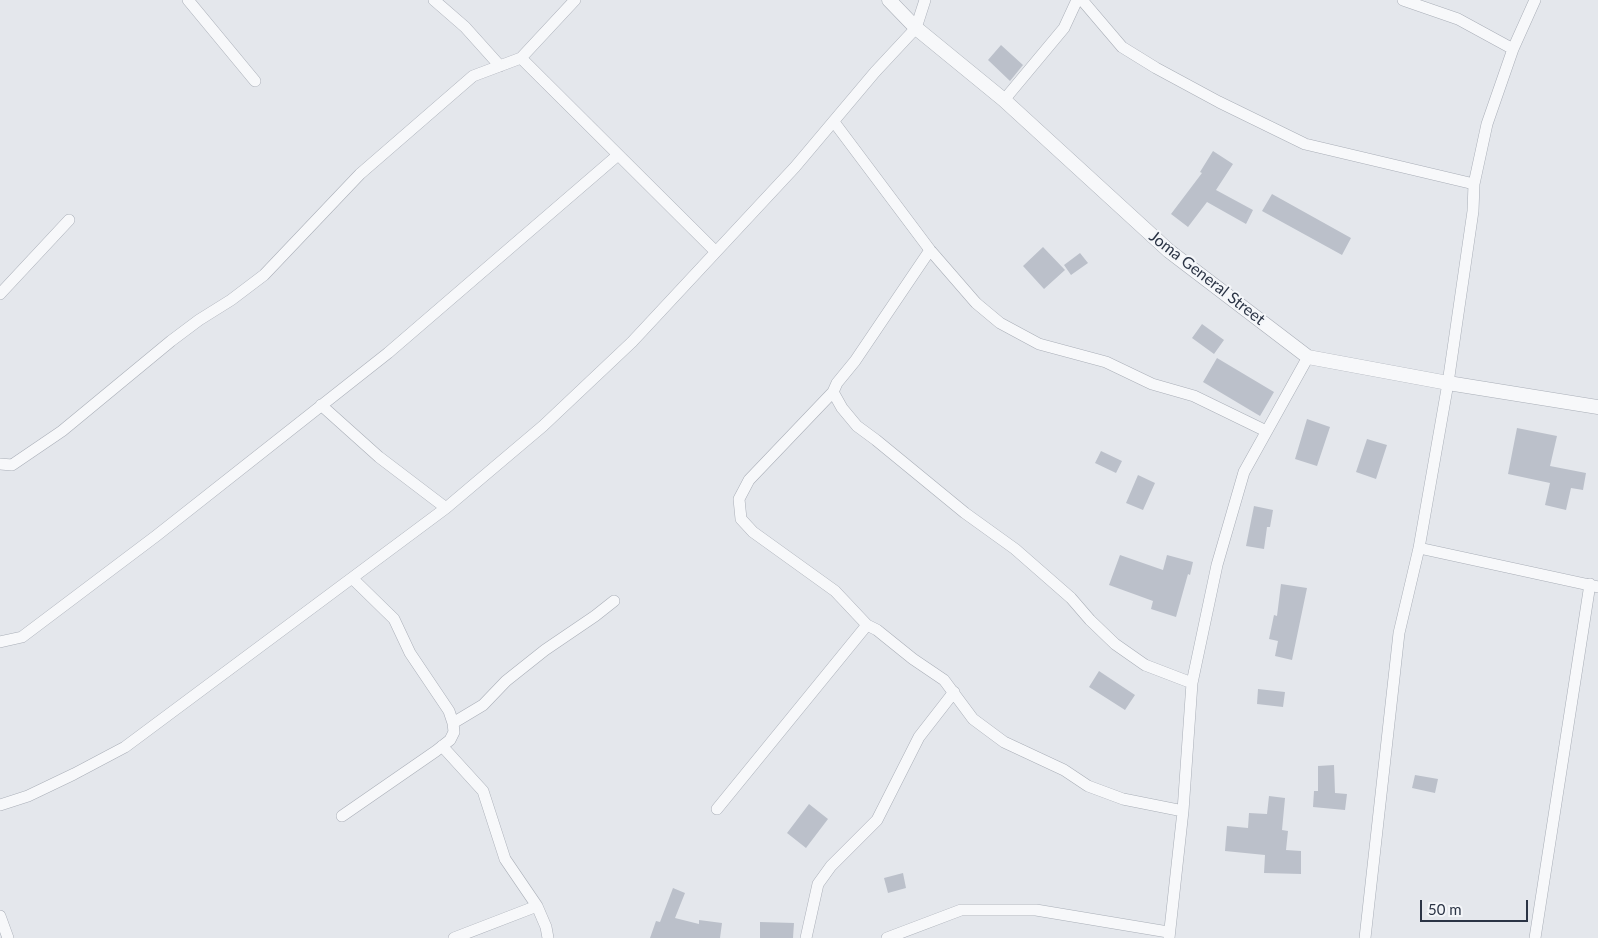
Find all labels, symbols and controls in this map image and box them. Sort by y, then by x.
street label: Joma General Street [1145,227,1269,329]
scale bar [1423,890,1530,922]
text: 50 m [1428,900,1462,918]

